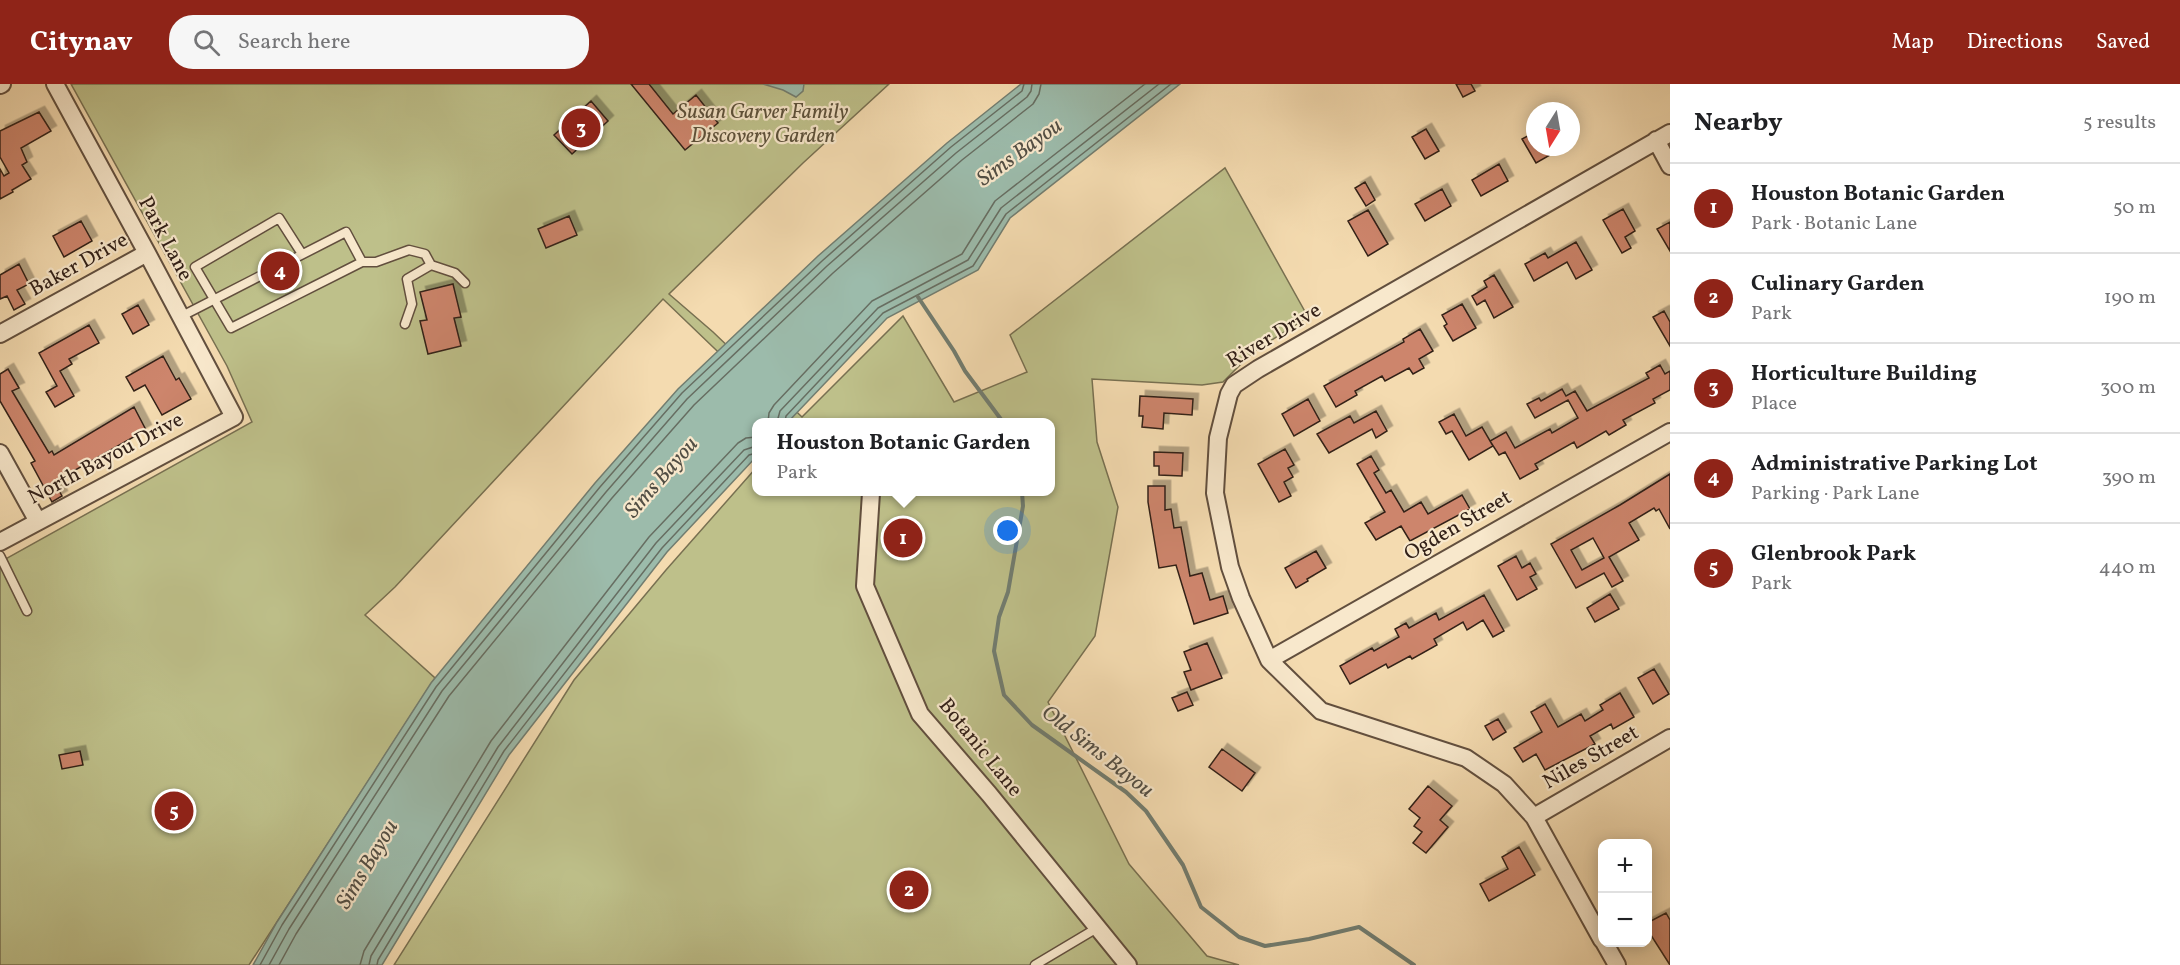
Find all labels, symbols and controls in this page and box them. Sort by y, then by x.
search box [169,15,589,69]
text: Citynav [30,23,133,62]
icon: search [190,26,223,59]
text: Search here [238,27,350,58]
text: Map [1892,28,1934,57]
text: Directions [1967,28,2063,57]
text: Saved [2096,28,2150,57]
park label: Susan Garver Family Discovery Garden [677,98,849,151]
north arrow [1526,102,1580,156]
text: Nearby [1694,105,1783,141]
pin: 3 [562,106,600,150]
text: 5 results [2083,109,2156,137]
water label: Sims Bayou [971,111,1069,195]
text: Houston Botanic Garden [1751,179,2005,210]
street label: Park Lane [131,192,199,286]
text: 1 [1709,194,1718,222]
text: 50 m [2113,194,2156,222]
text: Park · Botanic Lane [1751,210,1917,238]
street label: Baker Drive [24,226,134,304]
pin: 4 [260,248,300,294]
text: Culinary Garden [1751,269,1925,300]
text: 2 [1708,284,1719,312]
text: 190 m [2104,284,2156,312]
street label: River Drive [1221,296,1327,376]
text: Park [1751,300,1792,328]
text: Horticulture Building [1751,359,1977,390]
text: 3 [1708,374,1719,402]
text: 300 m [2100,374,2156,402]
text: Place [1751,390,1797,418]
street label: North Bayou Drive [23,406,189,512]
popup [752,418,1055,496]
text: Houston Botanic Garden [776,428,1031,459]
water label: Sims Bayou [618,430,706,526]
text: Administrative Parking Lot [1751,449,2037,480]
text: Park [776,459,817,487]
text: 4 [1707,464,1720,492]
text: 390 m [2102,464,2156,492]
text: Parking · Park Lane [1751,480,1919,508]
street label: Ogden Street [1399,484,1517,568]
pin: 1 [884,516,922,560]
your location [993,516,1022,545]
text: Glenbrook Park [1751,539,1916,570]
text: 5 [1709,554,1718,582]
text: 440 m [2099,554,2156,582]
text: Park [1751,570,1792,598]
street label: Botanic Lane [931,693,1029,803]
water label: Old Sims Bayou [1034,698,1160,806]
street label: Niles Street [1538,719,1644,797]
pin: 5 [154,788,194,834]
water label: Sims Bayou [329,815,407,915]
map controls [1598,839,1652,947]
button: + [1598,839,1652,893]
pin: 2 [890,868,928,912]
button: − [1598,893,1652,947]

